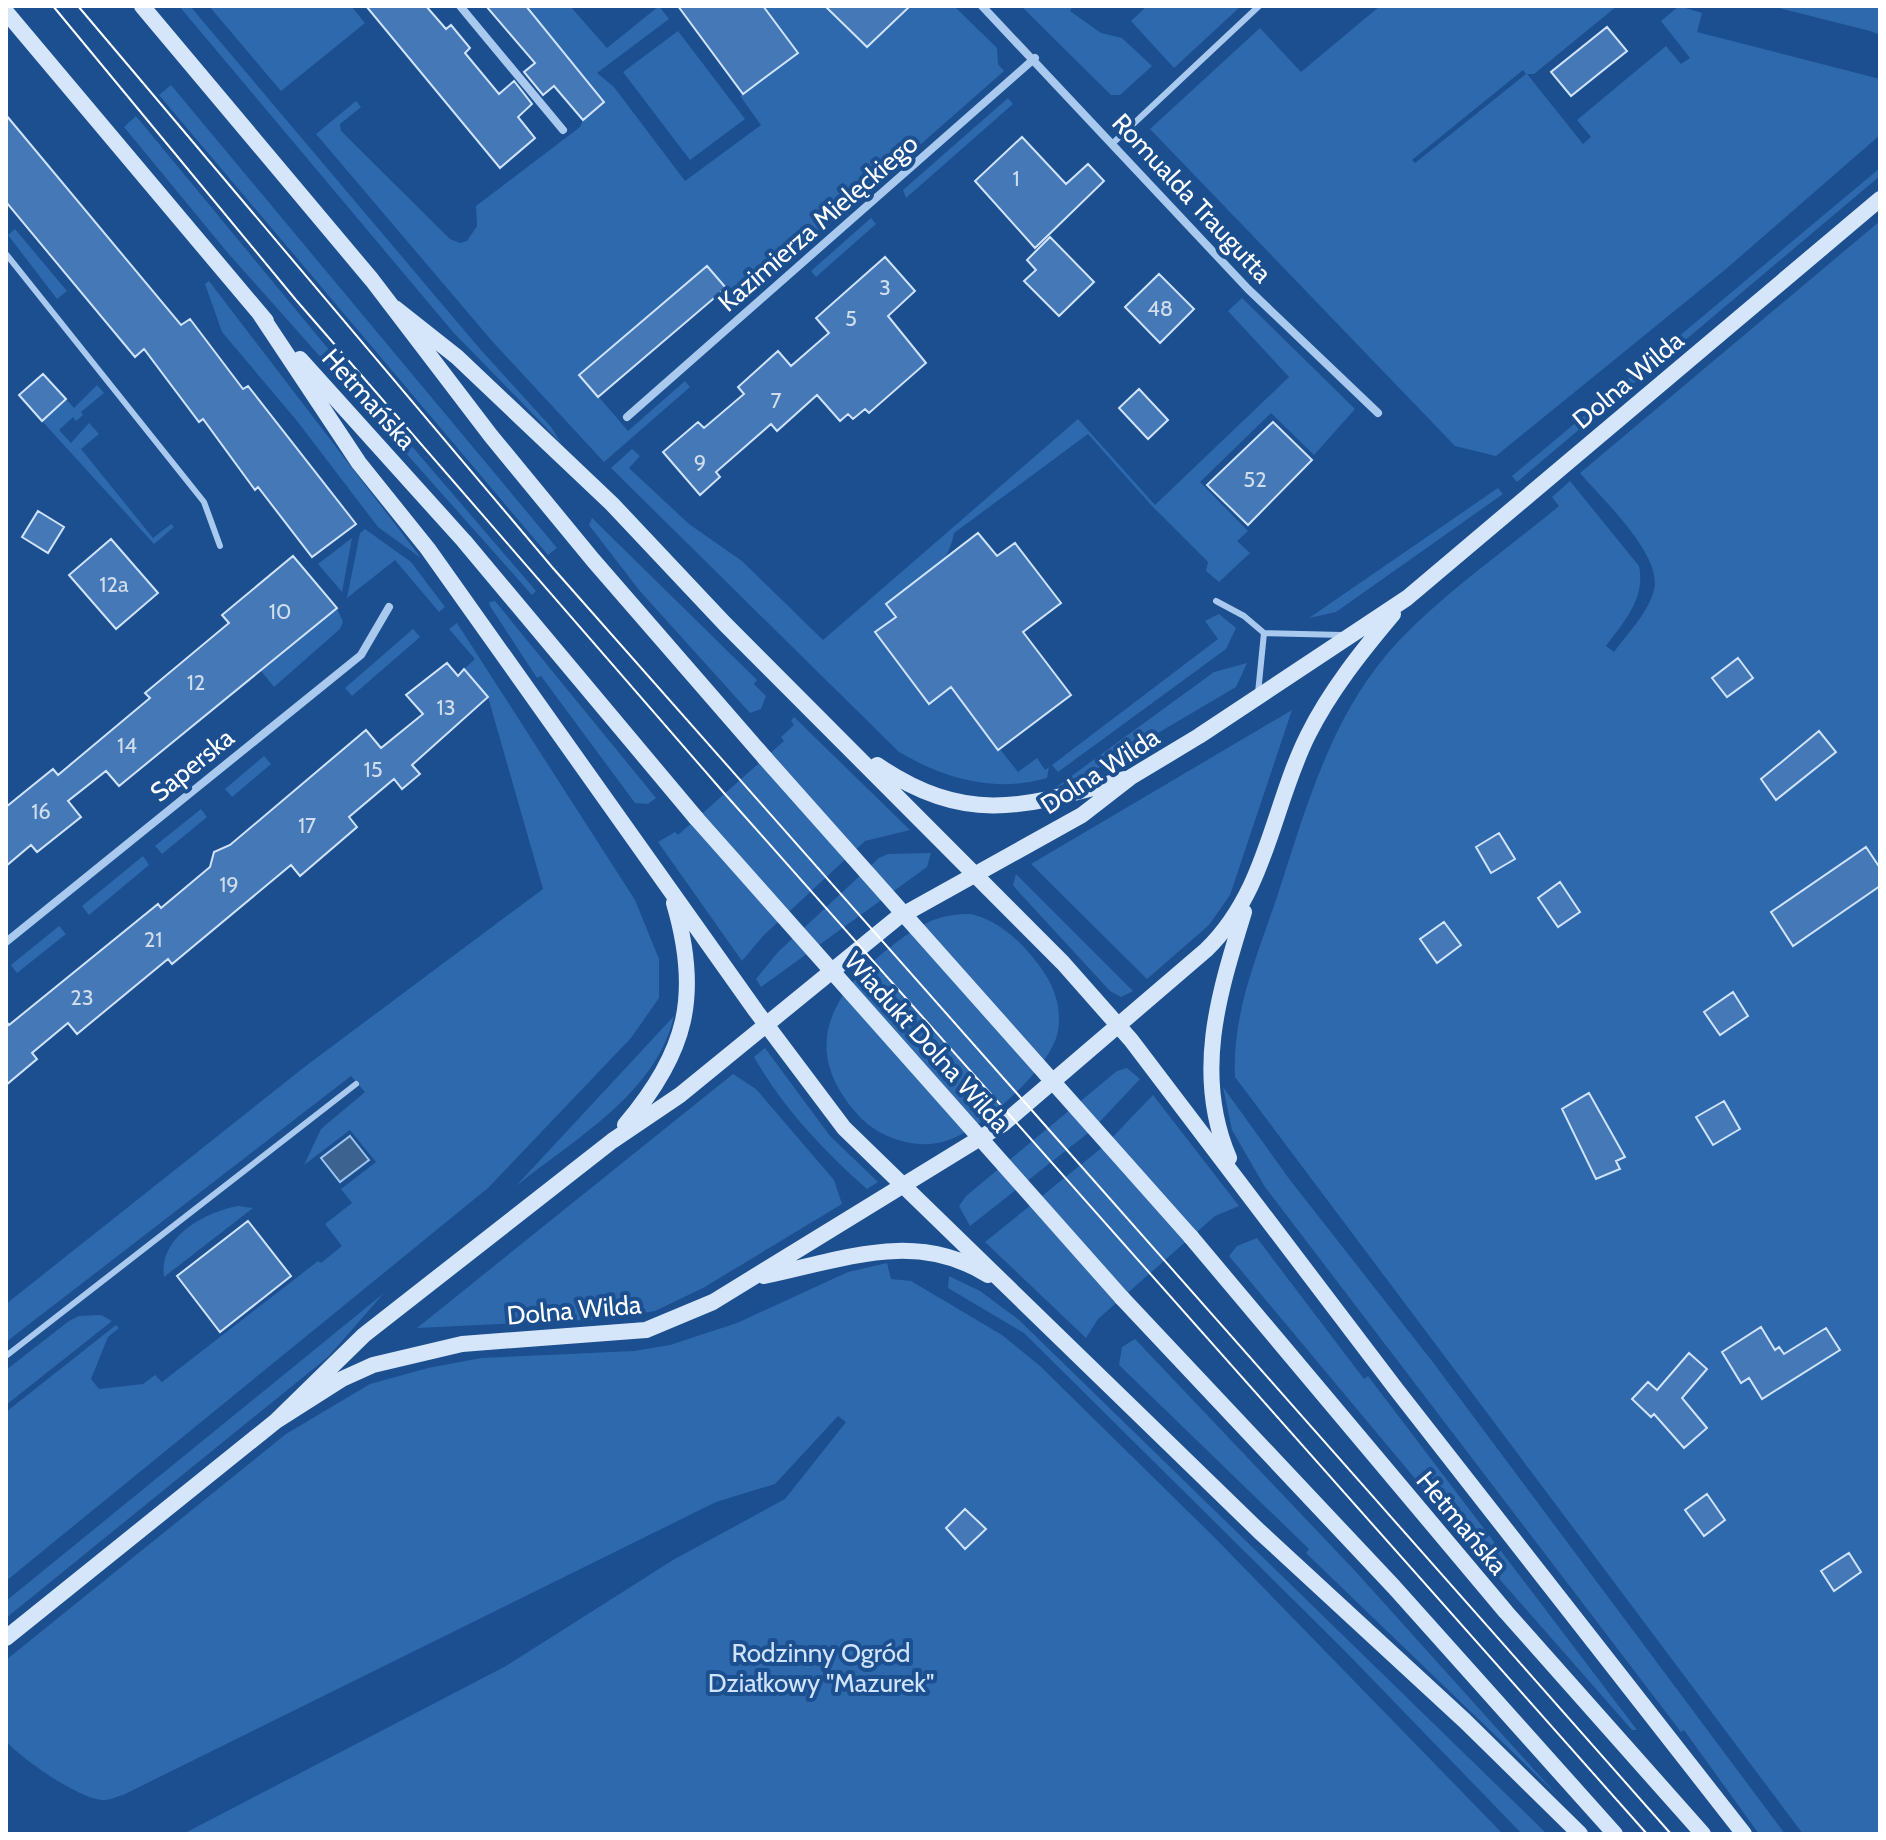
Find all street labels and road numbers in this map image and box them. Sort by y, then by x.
street label: Romualda Traugutta [1105,107,1279,290]
street label: Kazimierza Mielęckiego [712,128,924,318]
street label: Dolna Wilda [1566,324,1690,436]
street label: Hetmańska [315,342,423,456]
street label: Saperska [144,721,241,808]
street label: Dolna Wilda [1035,721,1166,821]
street label: Wiadukt Dolna Wilda [838,945,1017,1139]
street label: Dolna Wilda [505,1288,643,1332]
street label: Hetmańska [1410,1465,1515,1581]

